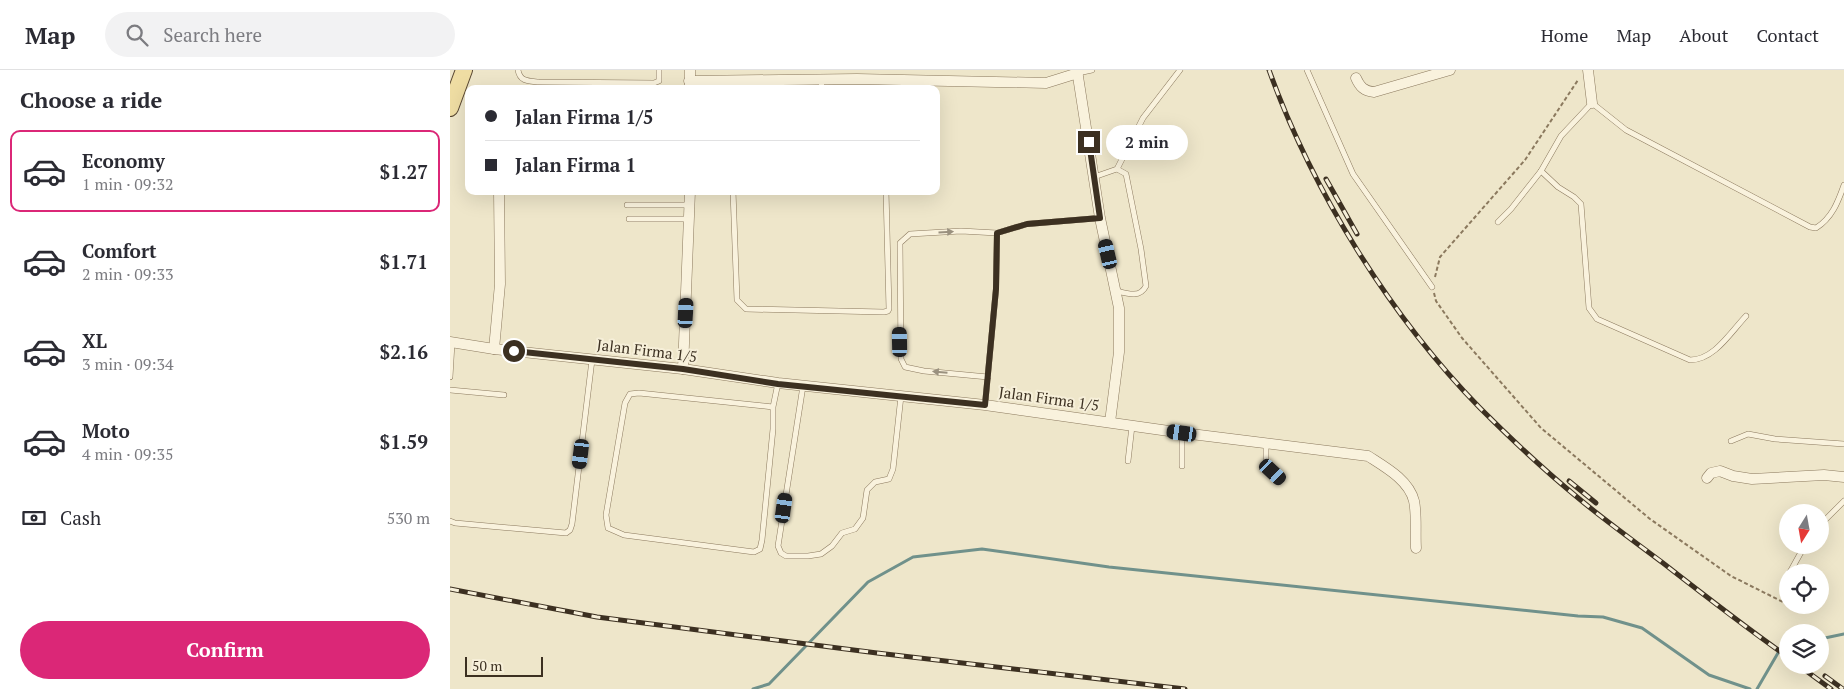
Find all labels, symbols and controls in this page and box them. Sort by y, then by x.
search box [105,12,455,57]
text: Map [25,19,75,51]
icon: search [123,21,151,49]
text: Search here [163,22,262,47]
text: Home [1541,23,1588,47]
text: Map [1616,23,1651,47]
text: About [1679,23,1728,47]
text: Contact [1756,23,1819,47]
text: Choose a ride [20,85,162,114]
text: Jalan Firma 1/5 [515,104,653,129]
callout: 2 min [1106,124,1189,160]
route end [1078,131,1100,153]
text: 2 min [1125,131,1169,153]
text: Economy [82,148,165,173]
icon: car [22,149,67,194]
text: Jalan Firma 1 [515,152,636,177]
text: $1.27 [379,159,428,184]
text: 1 min · 09:32 [82,173,174,195]
one-way arrow [938,228,954,236]
text: Comfort [82,238,157,263]
car [1097,238,1118,270]
icon: car [22,239,67,284]
text: $1.71 [379,249,428,274]
text: 2 min · 09:33 [82,263,174,285]
car [677,298,694,328]
car [892,327,907,357]
text: XL [82,328,107,353]
icon: car [22,329,67,374]
street label: Jalan Firma 1/5 [596,334,699,366]
text: $2.16 [379,339,428,364]
route start [503,340,525,362]
text: 3 min · 09:34 [82,353,174,375]
one-way arrow [932,368,948,376]
street label: Jalan Firma 1/5 [998,381,1101,415]
text: Moto [82,418,130,443]
icon: car [22,419,67,464]
car [1166,423,1197,443]
text: $1.59 [379,429,428,454]
car [571,438,590,470]
text: 4 min · 09:35 [82,443,174,465]
car [1256,456,1289,488]
car [774,492,793,524]
icon: cash [20,504,48,532]
north arrow [1779,504,1829,554]
map controls [1779,504,1829,674]
text: Cash [60,505,101,530]
text: 530 m [387,507,430,529]
button: locate [1779,564,1829,614]
button: Confirm [20,621,430,679]
button: layers [1779,624,1829,674]
scale bar [465,654,542,677]
text: 50 m [472,656,502,675]

